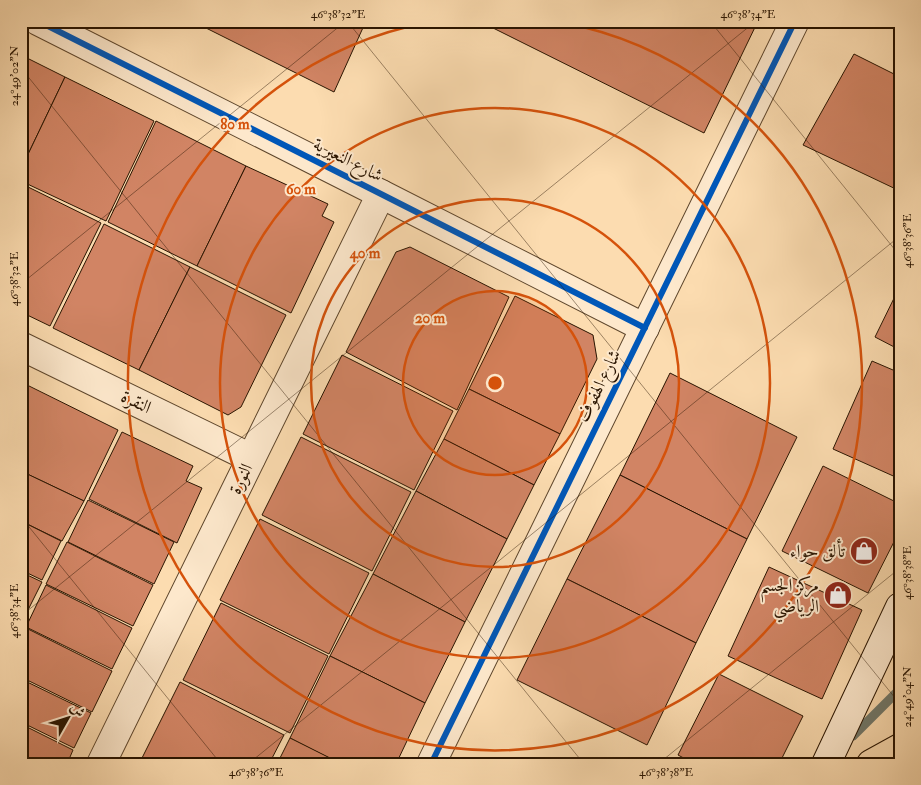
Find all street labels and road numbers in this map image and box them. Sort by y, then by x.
street label: شارع النعيرية [308,133,387,190]
street label: شارع الهفوف [572,346,629,427]
street label: النقرة [117,385,155,419]
street label: النورة [224,460,258,498]

